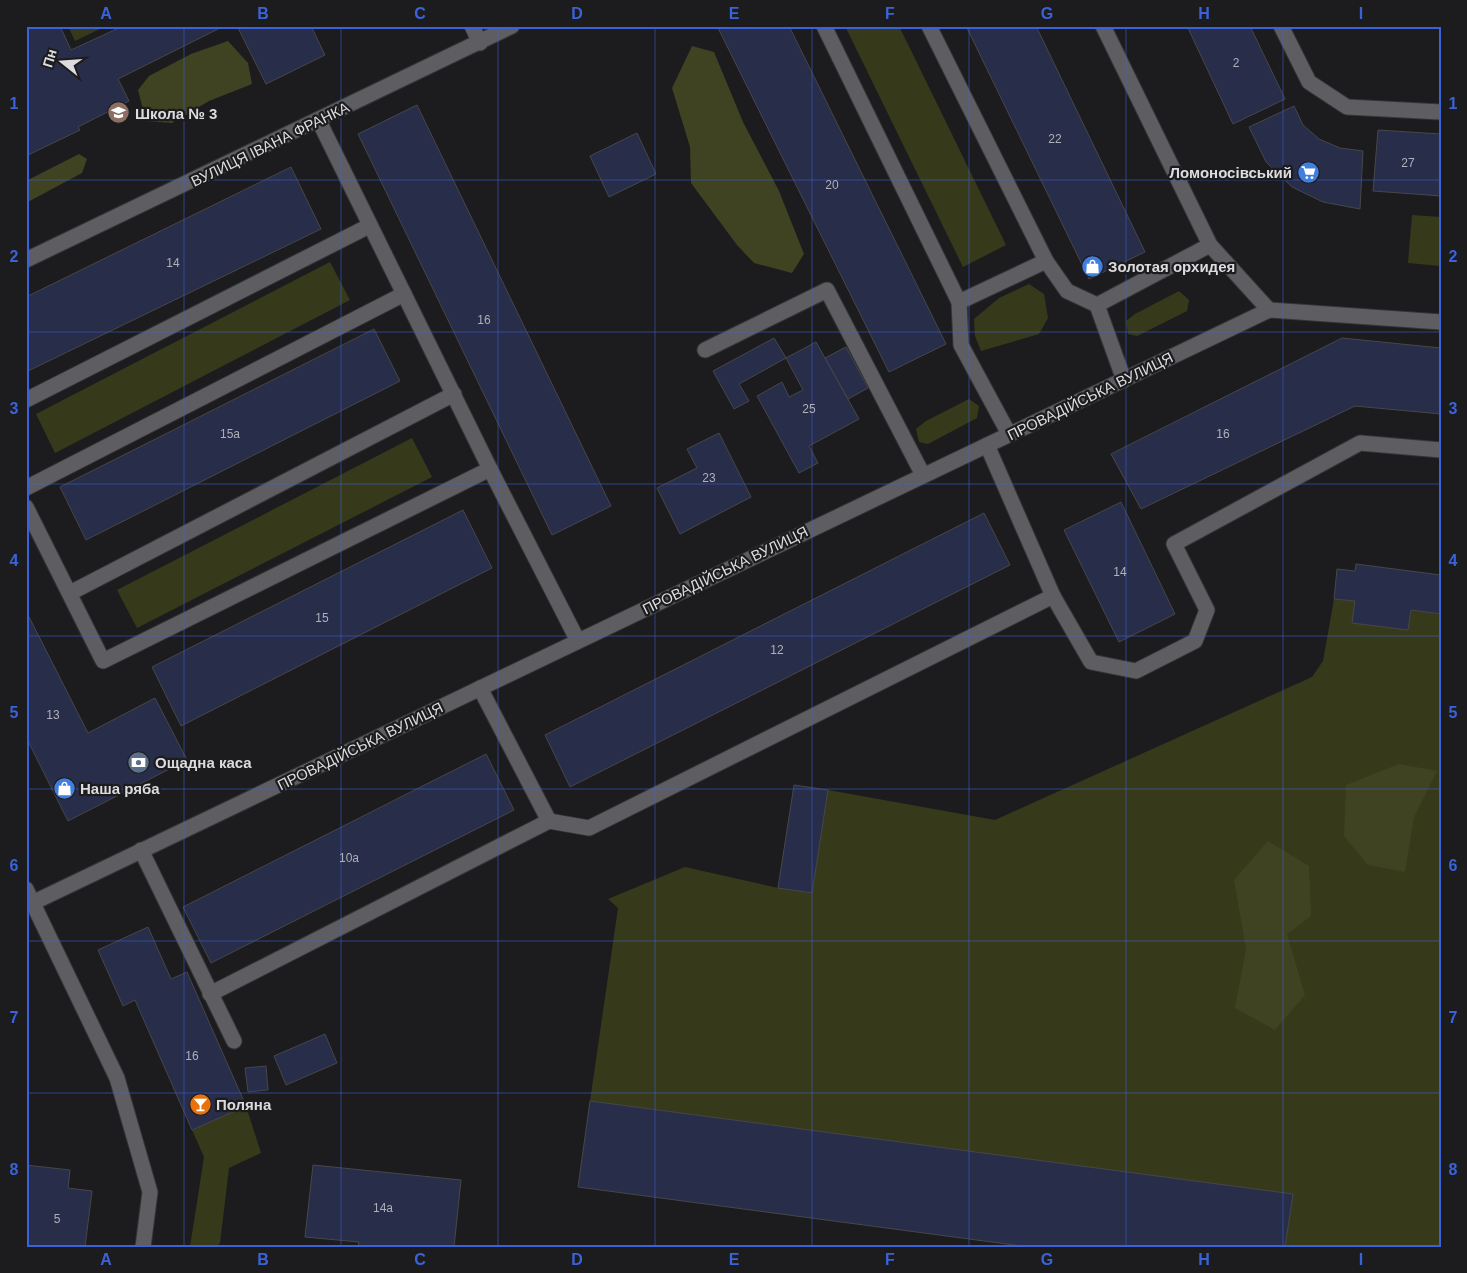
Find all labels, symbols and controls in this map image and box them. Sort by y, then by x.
text: A [100,5,112,22]
text: B [257,5,269,22]
text: C [414,5,426,22]
text: D [571,5,583,22]
text: E [729,5,740,22]
text: F [885,5,895,22]
text: G [1041,5,1053,22]
text: H [1198,5,1210,22]
text: I [1359,5,1363,22]
north arrow [38,38,88,88]
text: Пн [39,47,60,69]
house number: 2 [1233,56,1240,70]
text: 1 [10,95,19,112]
text: 1 [1449,95,1458,112]
street label: ВУЛИЦЯ ІВАНА ФРАНКА [188,98,352,190]
school or university icon: Школа № 3 [107,101,131,125]
place label: Школа № 3 [135,105,217,122]
house number: 22 [1048,132,1062,146]
house number: 27 [1401,156,1415,170]
supermarket icon: Ломоносівський [1296,160,1320,184]
place label: Ломоносівський [1170,164,1292,181]
house number: 20 [825,178,839,192]
text: 2 [10,248,19,265]
text: 2 [1449,248,1458,265]
shop icon: Золотая орхидея [1080,254,1104,278]
house number: 14 [166,256,180,270]
place label: Золотая орхидея [1108,258,1235,275]
house number: 16 [477,313,491,327]
street label: ПРОВАДІЙСЬКА ВУЛИЦЯ [1005,348,1175,444]
text: 3 [10,400,19,417]
text: 3 [1449,400,1458,417]
house number: 25 [802,402,816,416]
house number: 15а [220,427,240,441]
house number: 16 [1216,427,1230,441]
house number: 23 [702,471,716,485]
street label: ПРОВАДІЙСЬКА ВУЛИЦЯ [640,522,810,618]
text: 4 [10,552,19,569]
text: 4 [1449,552,1458,569]
house number: 14 [1113,565,1127,579]
house number: 15 [315,611,329,625]
house number: 12 [770,643,784,657]
street label: ПРОВАДІЙСЬКА ВУЛИЦЯ [275,698,445,794]
text: 5 [10,704,19,721]
text: 5 [1449,704,1458,721]
house number: 13 [46,708,60,722]
bank icon: Ощадна каса [127,750,151,774]
place label: Ощадна каса [155,754,252,771]
shop icon: Наша ряба [52,776,76,800]
place label: Наша ряба [80,780,160,797]
house number: 10а [339,851,359,865]
text: 6 [10,857,19,874]
text: 6 [1449,857,1458,874]
text: 7 [10,1009,19,1026]
text: 7 [1449,1009,1458,1026]
house number: 16 [185,1049,199,1063]
bar icon: Поляна [188,1092,212,1116]
place label: Поляна [216,1096,272,1113]
text: 8 [10,1161,19,1178]
text: 8 [1449,1161,1458,1178]
house number: 14а [373,1201,393,1215]
house number: 5 [54,1212,61,1226]
text: A [100,1251,112,1268]
text: B [257,1251,269,1268]
text: C [414,1251,426,1268]
text: D [571,1251,583,1268]
text: E [729,1251,740,1268]
text: F [885,1251,895,1268]
text: G [1041,1251,1053,1268]
text: H [1198,1251,1210,1268]
text: I [1359,1251,1363,1268]

